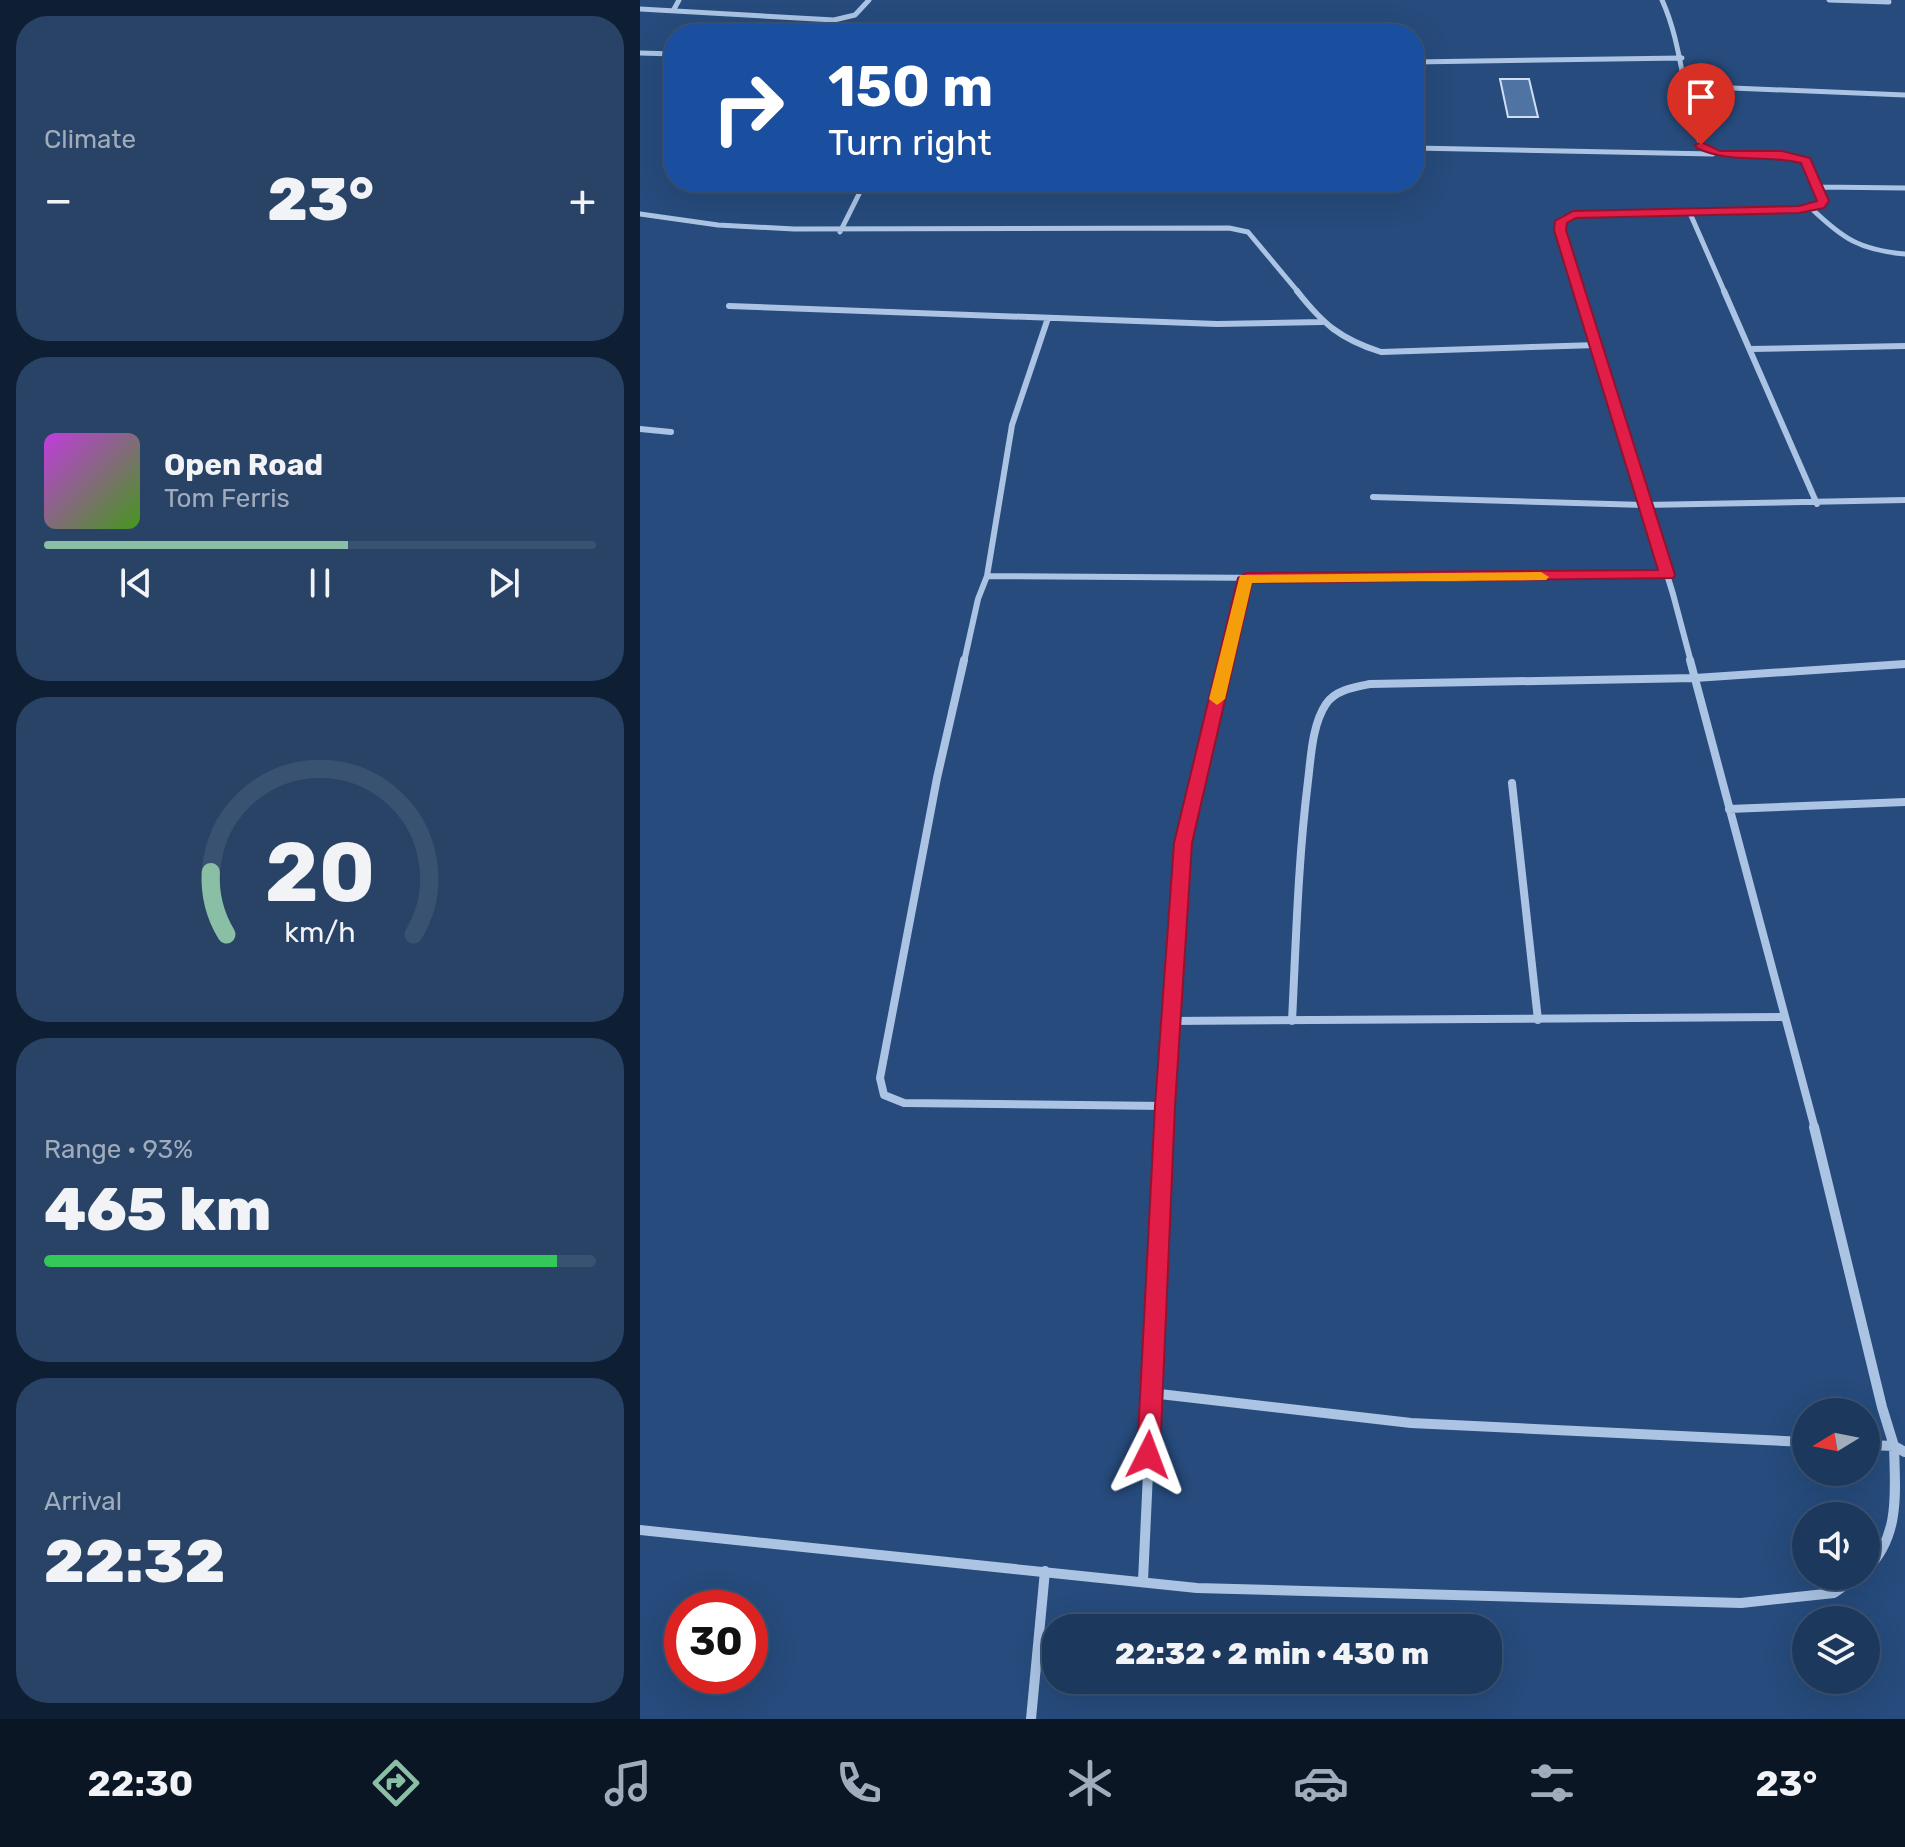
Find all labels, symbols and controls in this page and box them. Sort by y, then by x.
text: 150 m [828,54,993,120]
icon: right [696,56,800,160]
pin [1667,63,1735,145]
icon: arrive [1679,75,1723,119]
text: Turn right [828,121,992,164]
text: Climate [44,124,136,155]
text: 23° [267,164,374,235]
text: − [44,174,73,226]
text: + [569,174,596,226]
text: Open Road [164,447,323,483]
text: Tom Ferris [164,483,290,514]
icon: previous [114,561,158,605]
icon: pause [298,561,342,605]
icon: next [482,561,526,605]
text: 20 [265,823,375,922]
text: km/h [284,916,356,950]
text: Range · 93% [44,1134,193,1165]
text: 465 km [44,1174,271,1245]
north arrow [1792,1398,1880,1486]
map controls [1792,1398,1880,1694]
position arrow [1106,1413,1190,1497]
text: Arrival [44,1486,122,1517]
button: sound [1792,1502,1880,1590]
text: 22:32 [44,1526,225,1597]
speed limit sign: 30 [664,1590,768,1694]
button: layers [1792,1606,1880,1694]
text: 22:32 · 2 min · 430 m [1115,1636,1429,1672]
icon: directions [368,1755,424,1811]
icon: music [600,1755,656,1811]
icon: phone [831,1755,887,1811]
icon: climate [1062,1755,1118,1811]
icon: car [1293,1755,1349,1811]
icon: filters [1524,1755,1580,1811]
text: 22:30 [88,1762,193,1805]
text: 23° [1755,1762,1817,1805]

